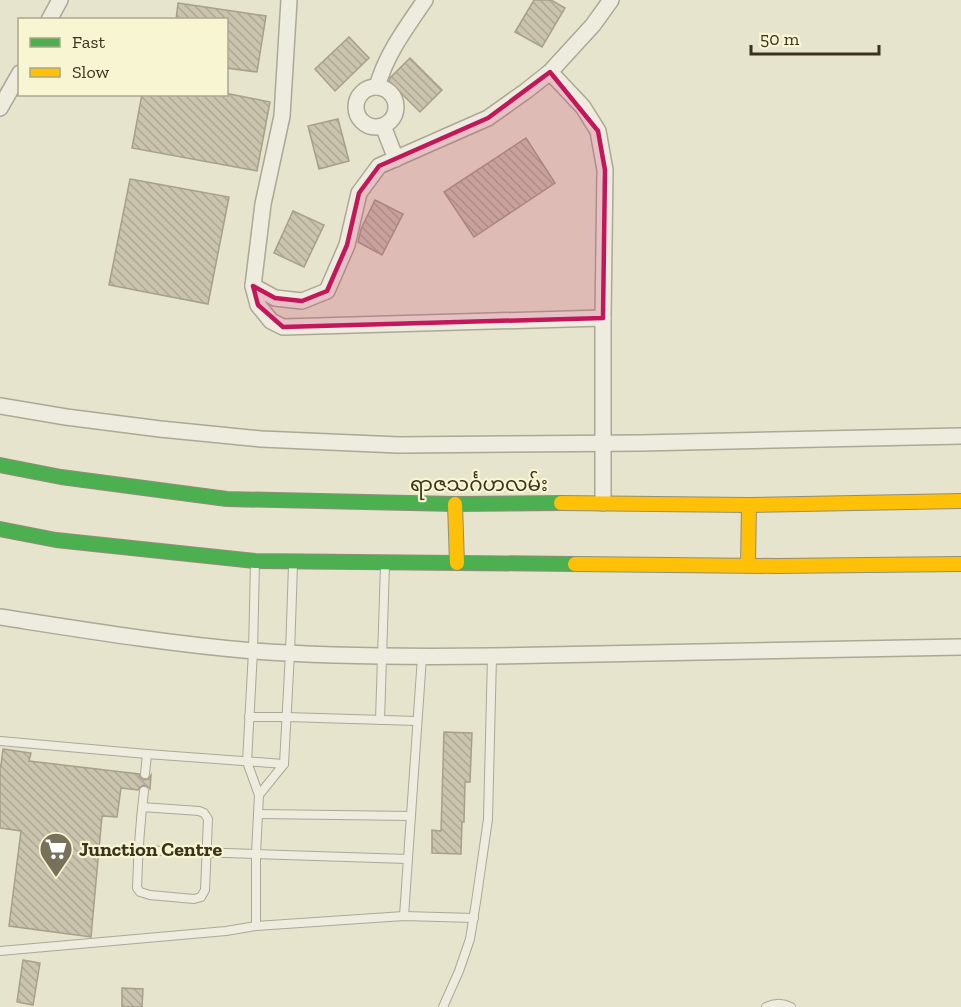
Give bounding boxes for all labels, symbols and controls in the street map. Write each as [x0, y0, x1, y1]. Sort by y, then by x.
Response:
legend [18, 18, 228, 96]
scale bar [751, 18, 878, 56]
text: 50 m [760, 28, 800, 50]
text: Fast [72, 31, 105, 53]
text: Slow [72, 61, 109, 83]
street label: ရာဇသင်္ဂဟလမ်း [410, 470, 548, 500]
supermarket icon: Junction Centre [38, 831, 74, 878]
place label: Junction Centre [79, 837, 222, 861]

